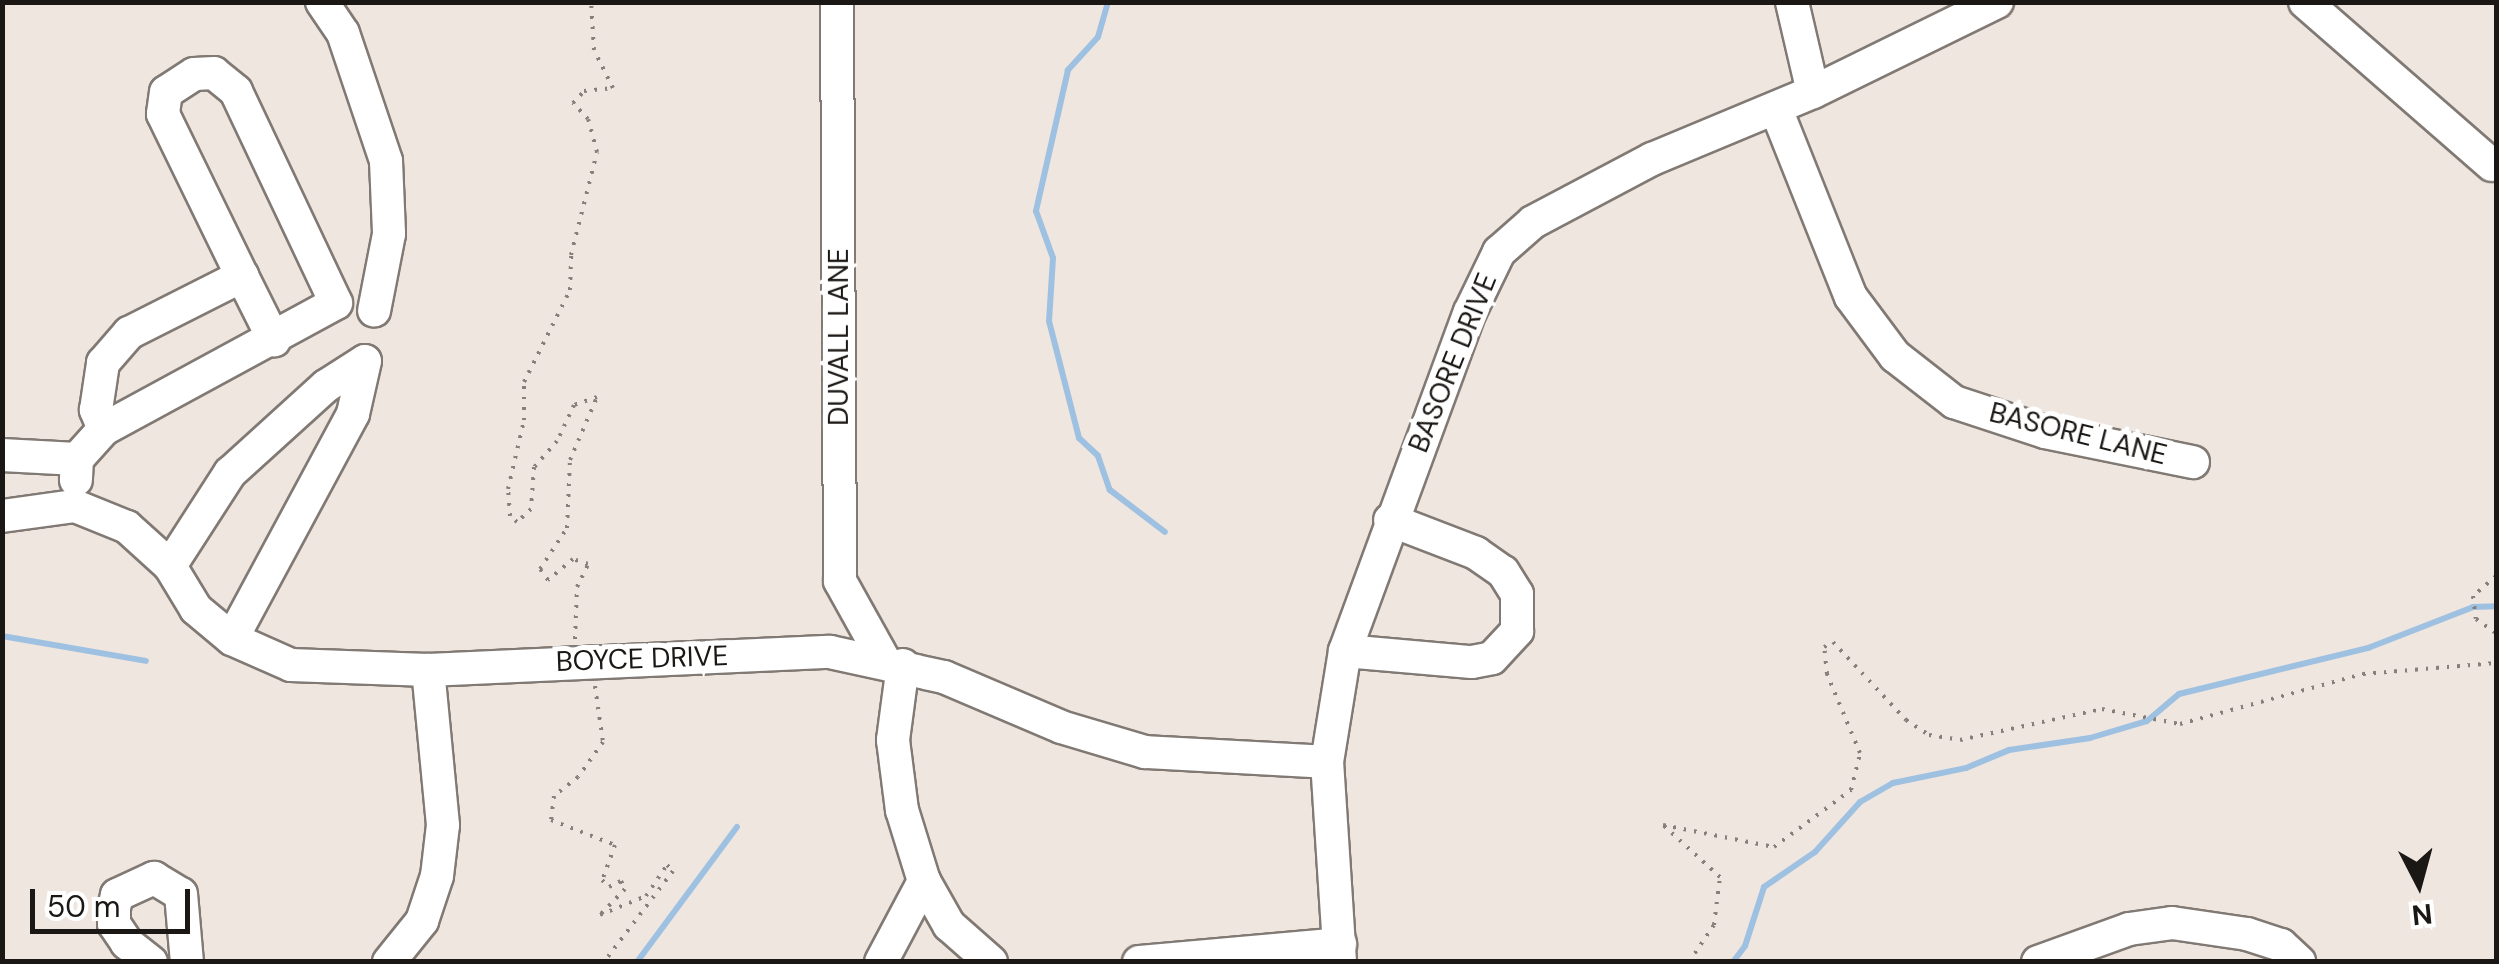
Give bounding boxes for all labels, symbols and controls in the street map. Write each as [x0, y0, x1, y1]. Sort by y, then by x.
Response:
street label: DUVALL LANE [822, 248, 856, 426]
street label: BASORE DRIVE [1402, 269, 1504, 457]
street label: BASORE LANE [1986, 396, 2170, 472]
street label: BOYCE DRIVE [555, 639, 729, 679]
north arrow [2369, 834, 2469, 934]
scale bar [35, 869, 195, 931]
text: 50 m [47, 887, 121, 926]
text: N [2410, 895, 2434, 934]

